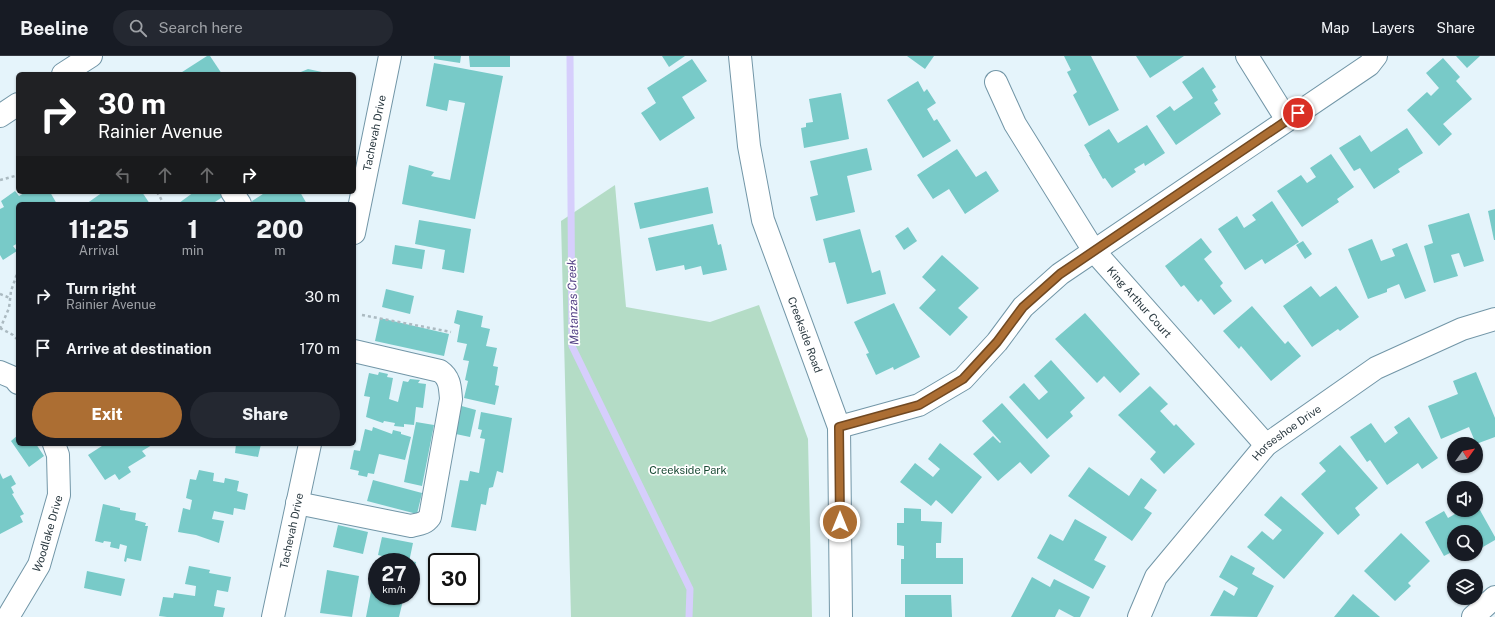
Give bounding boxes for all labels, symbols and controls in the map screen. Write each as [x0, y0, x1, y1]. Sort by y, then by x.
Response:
search box [113, 10, 393, 46]
text: Beeline [20, 17, 89, 39]
icon: search [127, 17, 149, 39]
text: Search here [159, 19, 243, 36]
text: Map [1321, 20, 1349, 36]
text: Layers [1371, 20, 1415, 36]
text: Share [1437, 20, 1475, 36]
text: 30 m [98, 87, 166, 120]
icon: right [32, 88, 84, 140]
street label: Tachevah Drive [361, 94, 388, 172]
pin [1281, 96, 1315, 130]
icon: arrive [1287, 102, 1309, 124]
text: Rainier Avenue [98, 121, 223, 142]
icon: left [112, 164, 134, 186]
icon: ahead [154, 164, 176, 186]
icon: ahead [196, 164, 218, 186]
icon: right [238, 164, 260, 186]
text: 11:25 [68, 215, 129, 243]
text: 1 [187, 215, 198, 243]
text: 200 [256, 215, 304, 243]
text: Arrival [79, 243, 119, 258]
text: min [182, 243, 204, 258]
text: m [274, 243, 285, 258]
water label: Matanzas Creek [564, 258, 582, 345]
street label: King Arthur Court [1105, 264, 1174, 340]
text: Turn right [66, 280, 136, 297]
icon: right [32, 285, 54, 307]
text: 30 m [305, 288, 340, 305]
street label: Creekside Road [786, 295, 825, 374]
text: Rainier Avenue [66, 297, 156, 312]
icon: arrive [32, 337, 54, 359]
text: Arrive at destination [66, 340, 211, 357]
text: 170 m [299, 340, 340, 357]
button: Exit [32, 392, 182, 438]
button: Share [190, 392, 340, 438]
street label: Horseshoe Drive [1250, 402, 1323, 463]
north arrow [1447, 437, 1483, 473]
map controls [1447, 437, 1483, 605]
park label: Creekside Park [649, 464, 727, 476]
button: sound [1447, 481, 1483, 517]
street label: Tachevah Drive [277, 492, 305, 570]
street label: Woodlake Drive [30, 494, 65, 574]
position arrow [819, 501, 861, 543]
button: search [1447, 525, 1483, 561]
speed limit sign: 30 [428, 553, 480, 605]
text: 27 [381, 562, 407, 586]
button: layers [1447, 569, 1483, 605]
text: km/h [382, 583, 406, 595]

